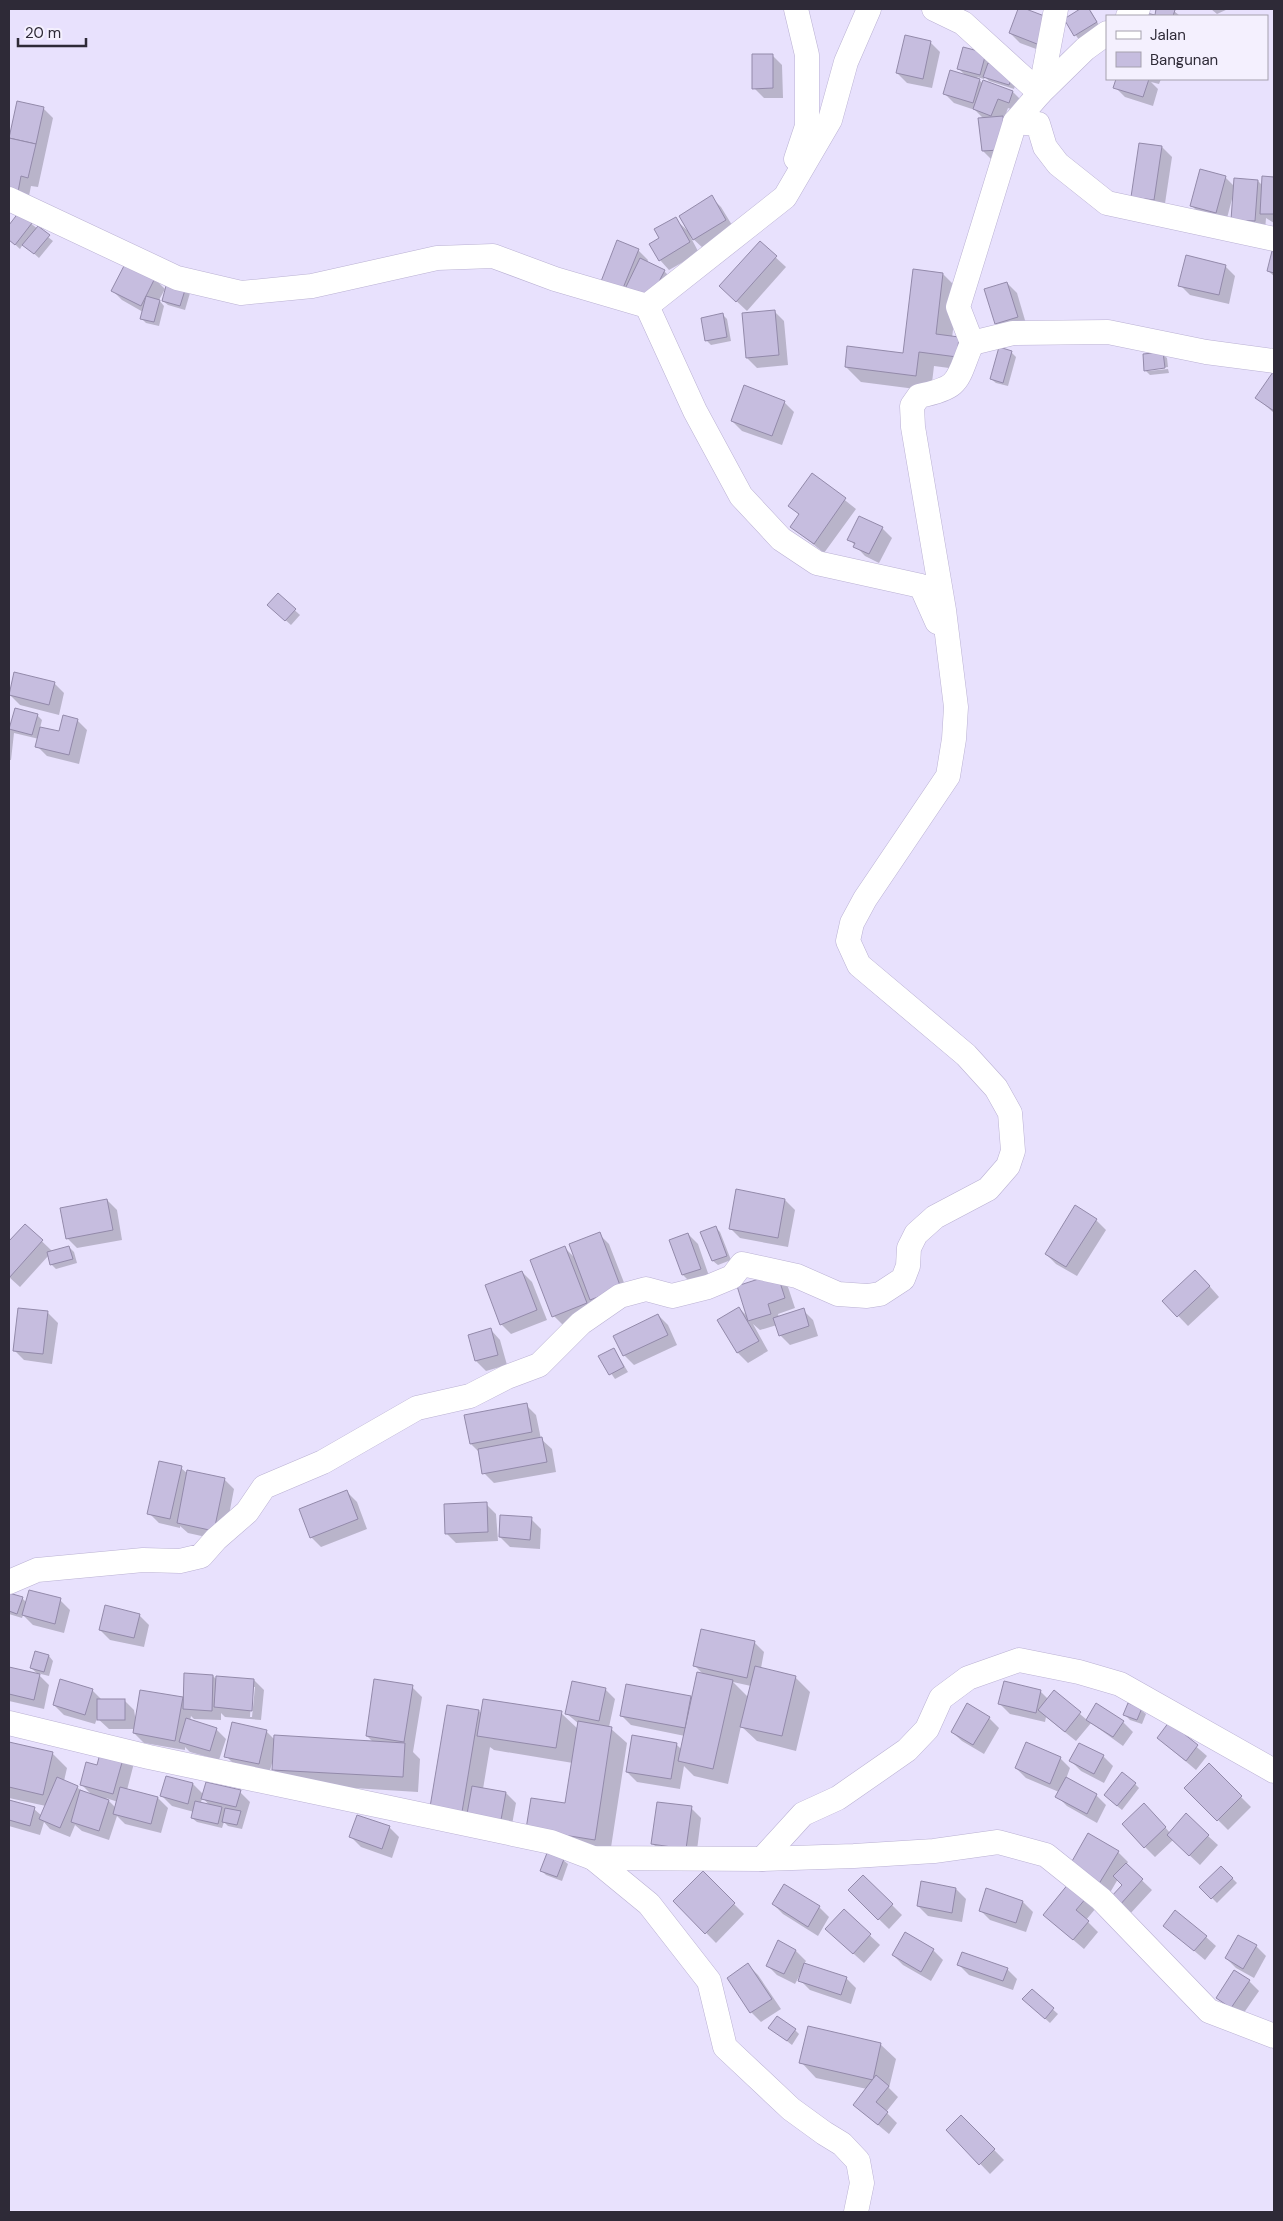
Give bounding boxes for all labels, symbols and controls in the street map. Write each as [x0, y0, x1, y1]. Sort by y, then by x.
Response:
scale bar [18, 15, 85, 47]
legend [1106, 15, 1268, 80]
text: 20 m [25, 23, 61, 43]
text: Jalan [1150, 25, 1186, 45]
text: Bangunan [1150, 50, 1218, 70]

